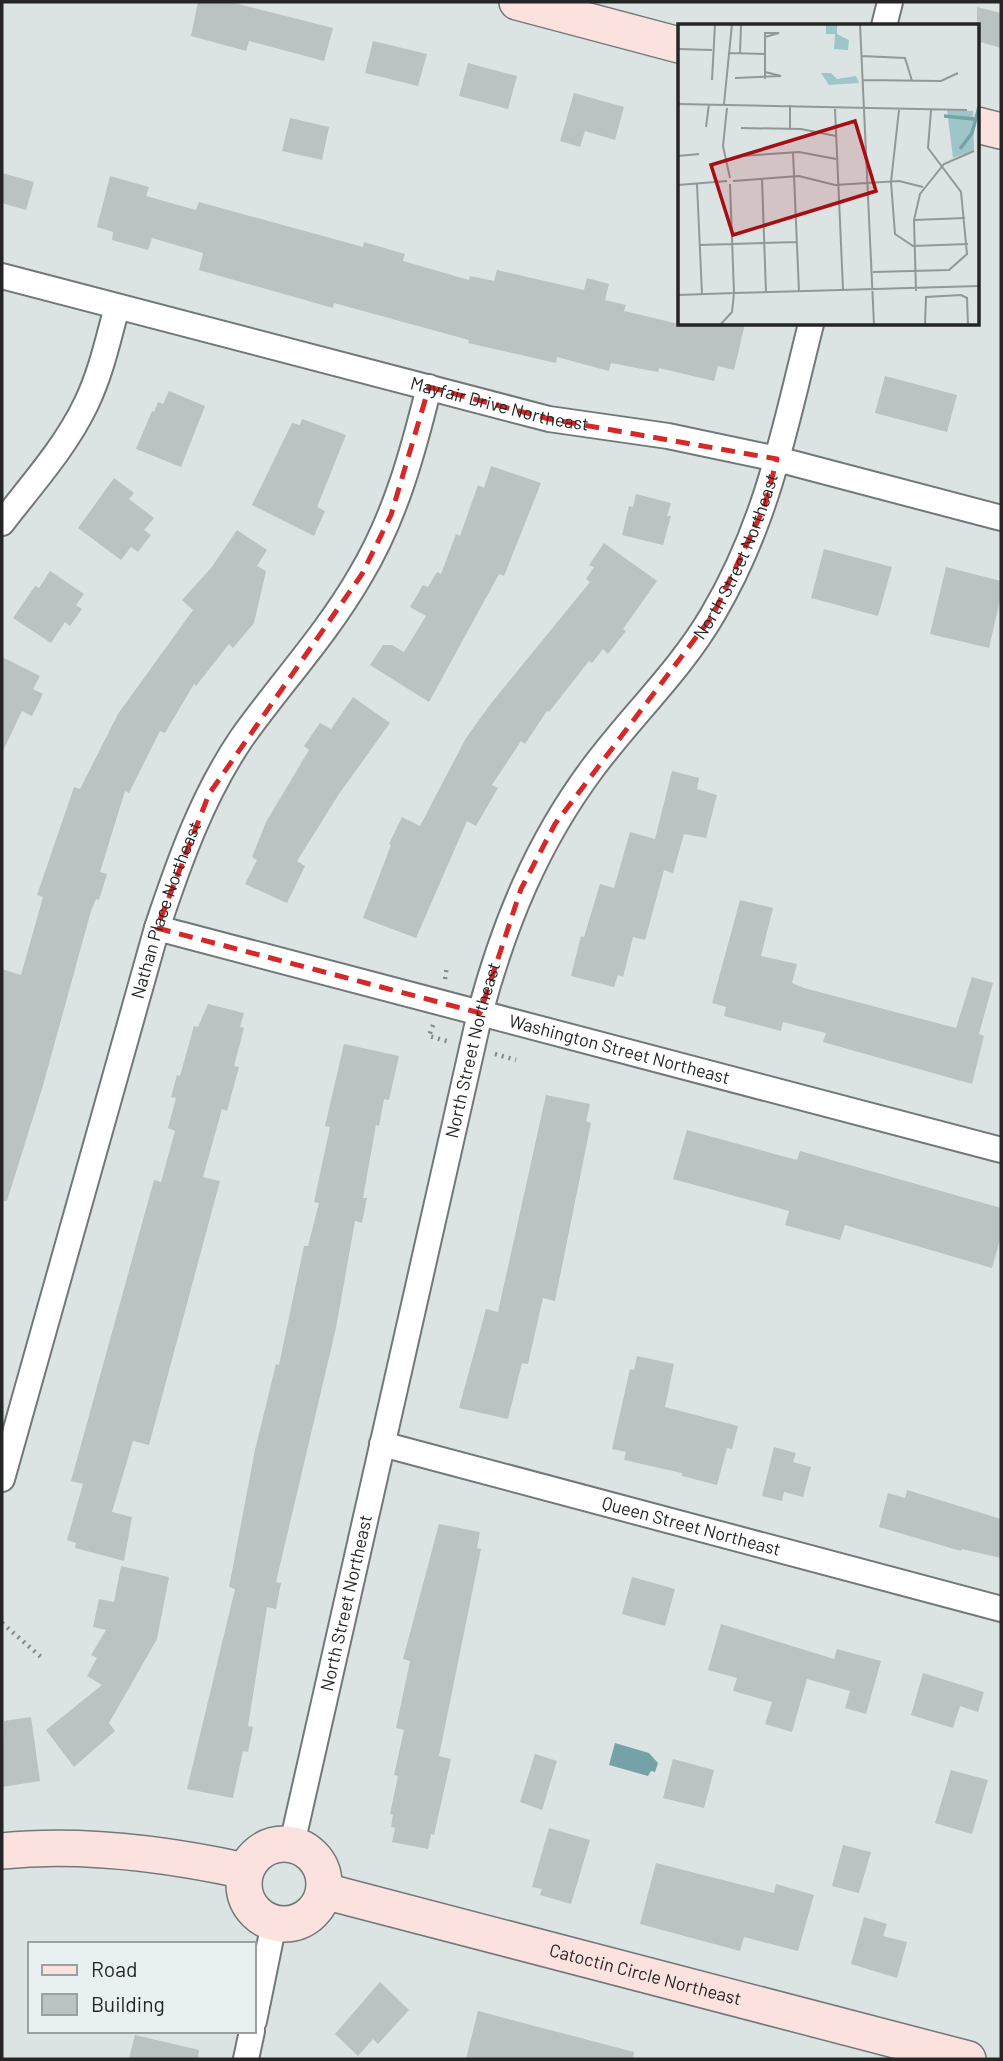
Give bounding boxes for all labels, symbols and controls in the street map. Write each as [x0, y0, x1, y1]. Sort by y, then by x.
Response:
inset map [678, 24, 978, 326]
street label: Mayfair Drive Northeast [408, 371, 590, 435]
street label: North Street Northeast [688, 471, 782, 643]
street label: Nathan Place Northeast [126, 818, 205, 1001]
street label: North Street Northeast [440, 959, 504, 1140]
street label: Washington Street Northeast [507, 1009, 732, 1088]
street label: Queen Street Northeast [600, 1491, 783, 1560]
street label: North Street Northeast [315, 1512, 376, 1693]
street label: Catoctin Circle Northeast [547, 1938, 744, 2009]
legend [28, 1942, 256, 2033]
text: Road [91, 1956, 137, 1981]
text: Building [91, 1991, 165, 2016]

